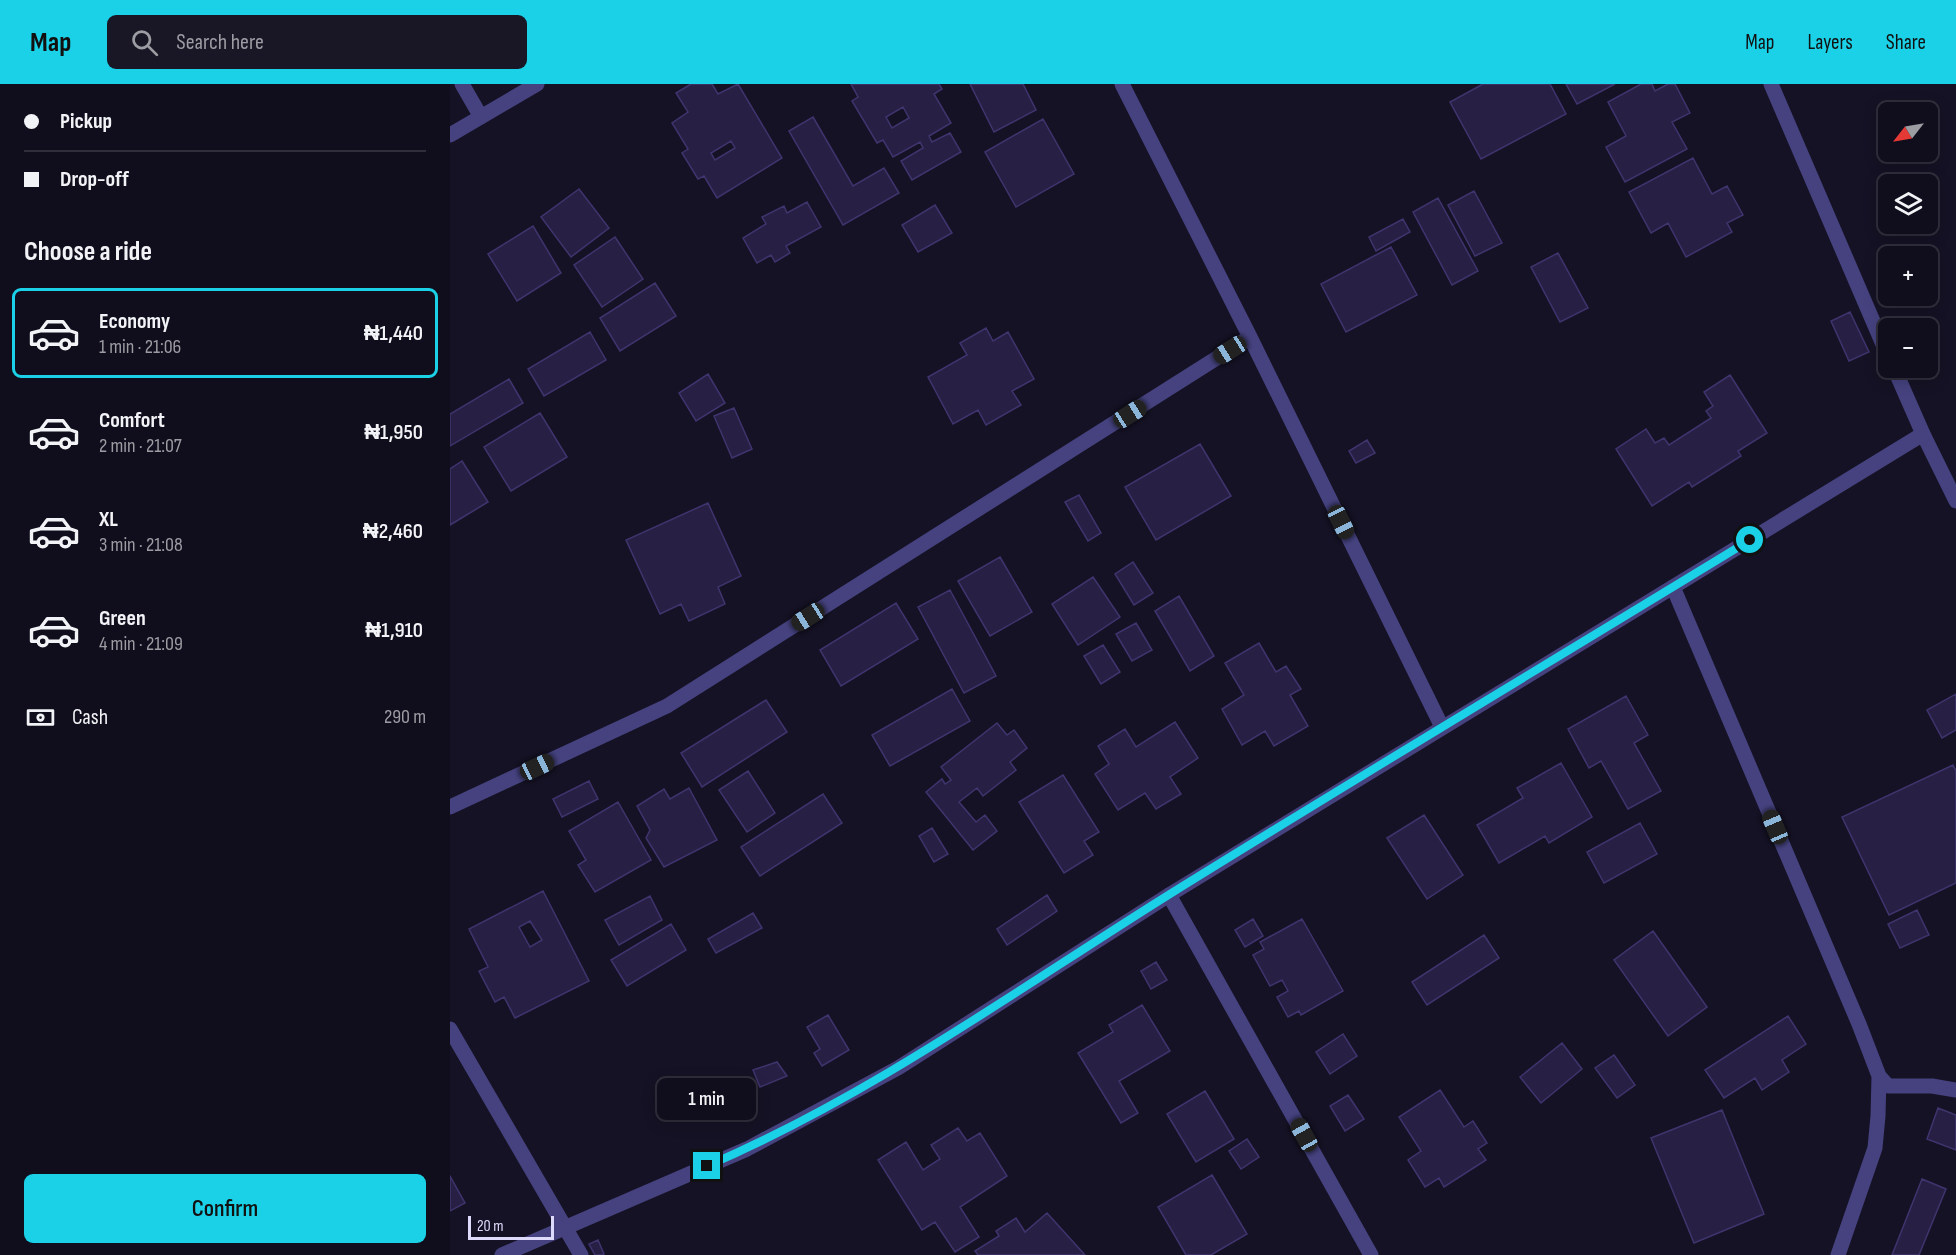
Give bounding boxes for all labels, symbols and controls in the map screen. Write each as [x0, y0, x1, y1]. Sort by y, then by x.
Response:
search box [107, 15, 527, 69]
text: Map [30, 26, 71, 59]
icon: search [128, 26, 161, 59]
text: Search here [176, 29, 264, 56]
text: Map [1745, 30, 1774, 55]
text: Layers [1807, 30, 1853, 55]
text: Share [1886, 30, 1926, 55]
north arrow [1878, 102, 1938, 162]
map controls [1878, 102, 1938, 378]
text: Pickup [60, 108, 112, 135]
text: Drop-off [60, 166, 129, 193]
button: layers [1878, 174, 1938, 234]
text: Choose a ride [24, 236, 152, 268]
button: + [1878, 246, 1938, 306]
icon: car [27, 306, 81, 360]
text: Economy [99, 308, 170, 335]
button: − [1878, 318, 1938, 378]
text: ₦1,440 [364, 320, 423, 347]
car [1210, 333, 1250, 367]
text: 1 min · 21:06 [99, 335, 181, 359]
car [1110, 397, 1150, 431]
icon: car [27, 405, 81, 459]
text: Comfort [99, 407, 165, 434]
text: ₦1,950 [364, 419, 423, 446]
text: 2 min · 21:07 [99, 434, 182, 458]
car [1325, 502, 1357, 542]
icon: car [27, 504, 81, 558]
text: XL [99, 506, 118, 533]
text: ₦2,460 [363, 518, 423, 545]
route start [1736, 526, 1763, 553]
text: 3 min · 21:08 [99, 533, 183, 557]
car [788, 600, 828, 634]
icon: car [27, 603, 81, 657]
text: Green [99, 605, 146, 632]
text: ₦1,910 [365, 617, 423, 644]
text: 4 min · 21:09 [99, 632, 183, 656]
icon: cash [24, 701, 57, 734]
text: Cash [72, 704, 108, 731]
text: 290 m [384, 705, 426, 729]
car [517, 751, 557, 783]
car [1760, 807, 1790, 847]
callout: 1 min [658, 1079, 756, 1121]
text: 1 min [688, 1087, 725, 1111]
car [1287, 1115, 1321, 1155]
route end [693, 1152, 720, 1179]
button: Confirm [24, 1174, 426, 1243]
scale bar [468, 1213, 554, 1240]
text: 20 m [477, 1217, 504, 1236]

